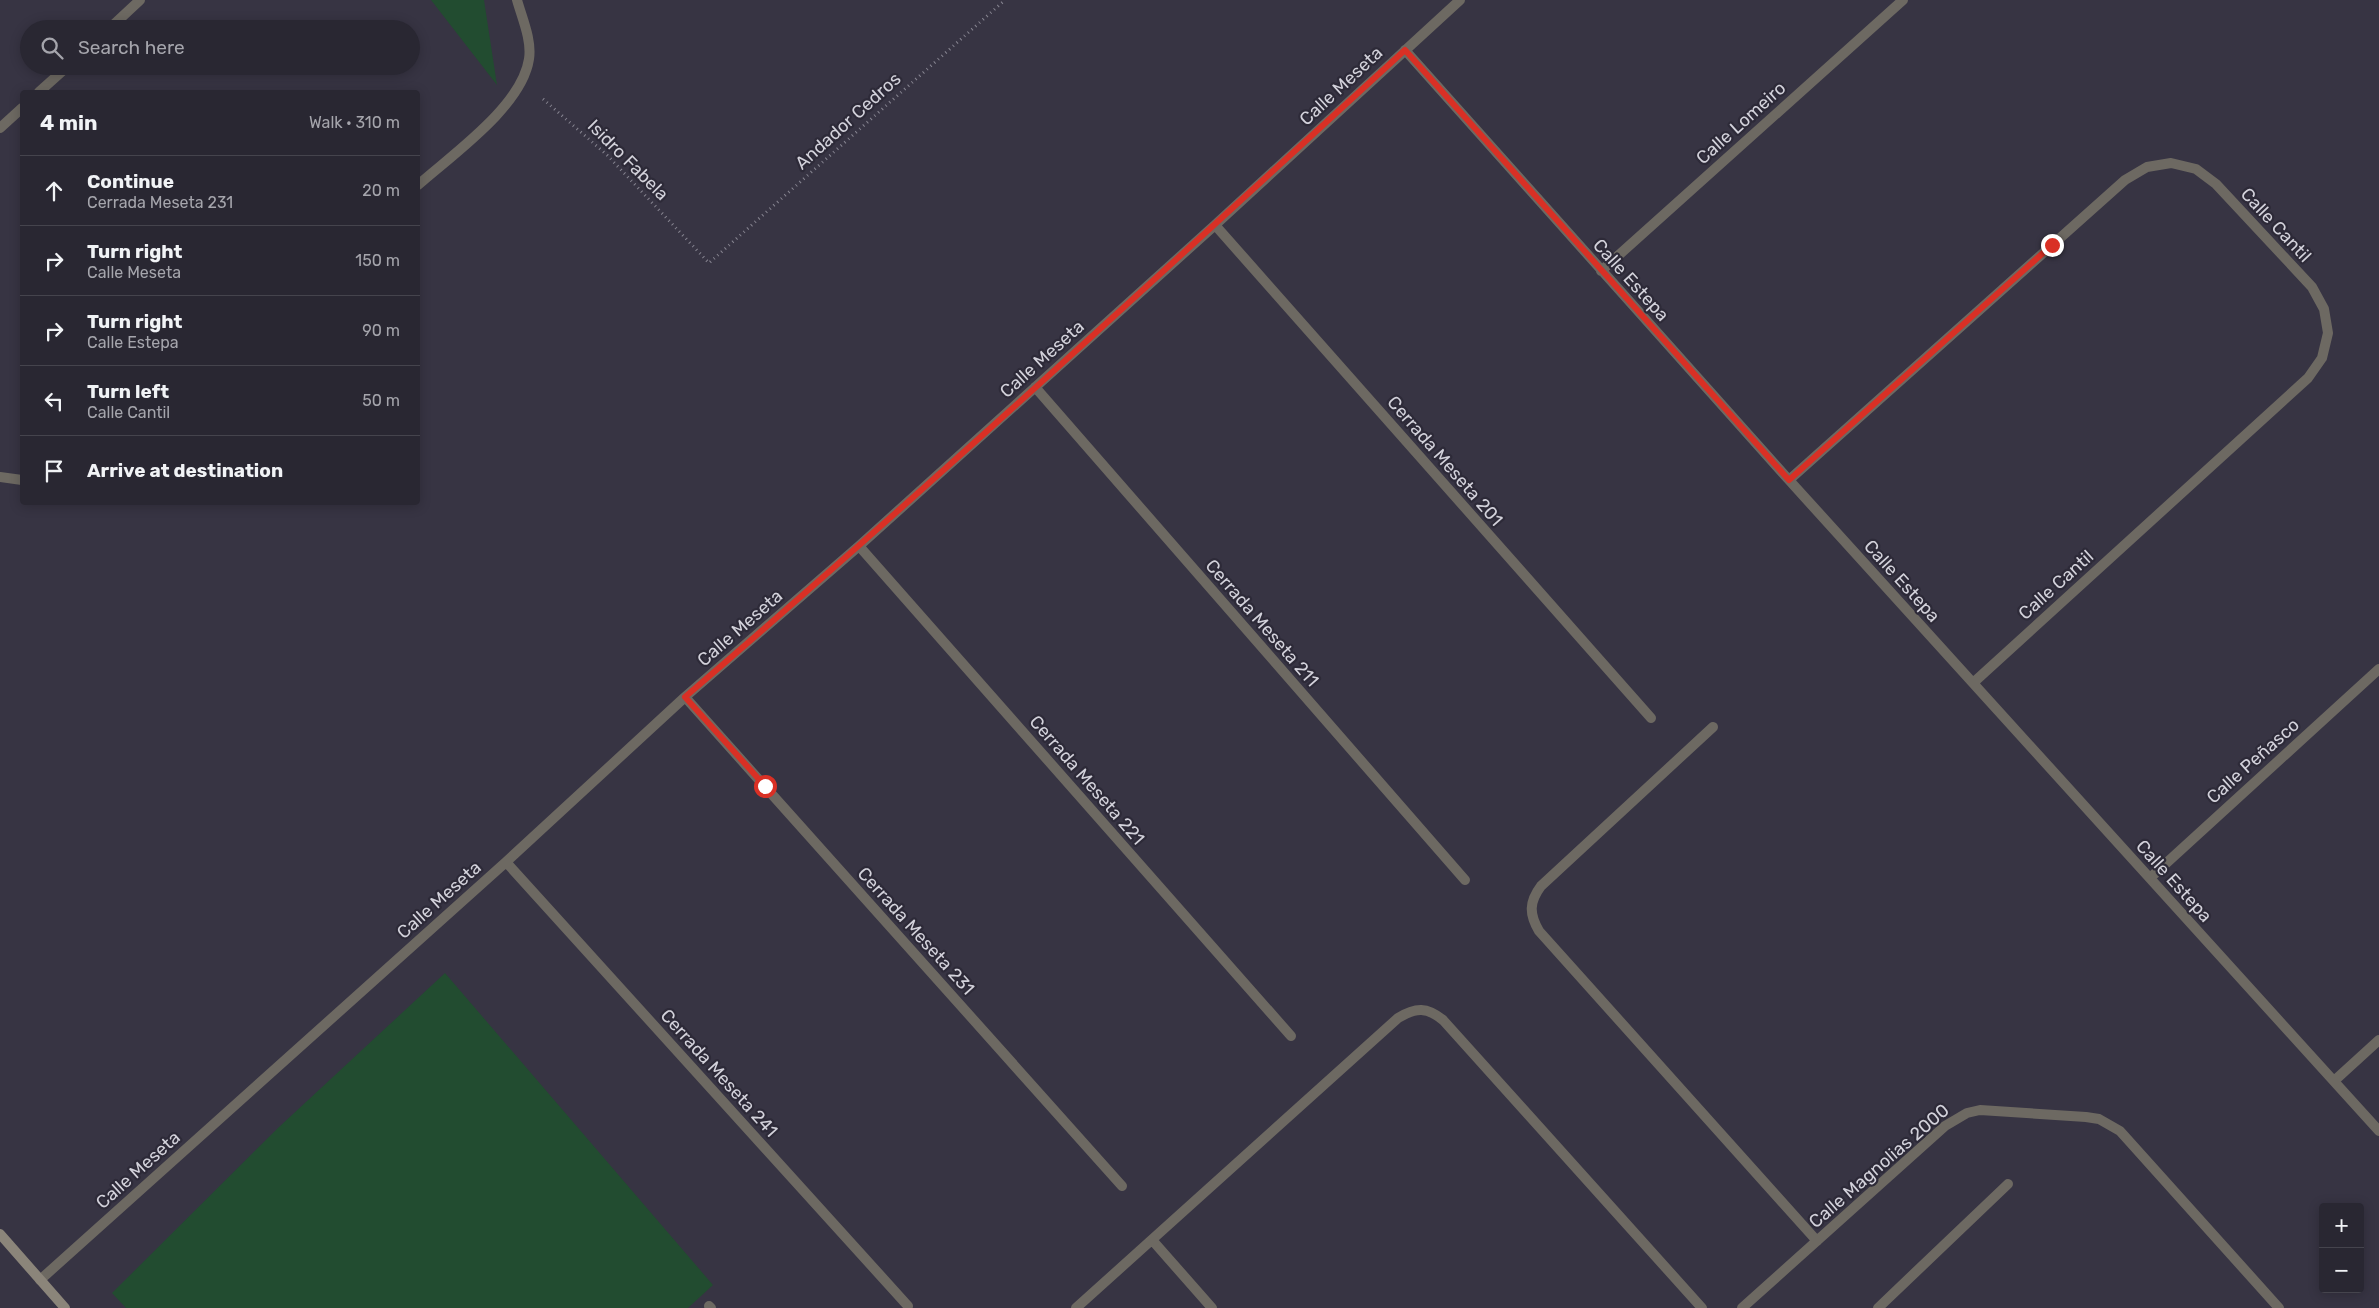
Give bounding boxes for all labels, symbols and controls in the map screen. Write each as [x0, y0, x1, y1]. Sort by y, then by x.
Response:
search box [20, 20, 420, 75]
icon: search [38, 34, 66, 62]
text: Search here [78, 36, 185, 59]
street label: Calle Meseta [1295, 42, 1387, 130]
street label: Andador Cedros [791, 68, 905, 174]
street label: Calle Lomeiro [1692, 77, 1790, 169]
text: 4 min [40, 110, 98, 135]
text: Walk · 310 m [309, 113, 400, 132]
street label: Isidro Fabela [583, 115, 673, 205]
text: Continue [87, 170, 174, 193]
icon: ahead [40, 177, 68, 205]
text: 20 m [362, 181, 400, 200]
street label: Calle Cantil [2236, 183, 2316, 267]
text: Cerrada Meseta 231 [87, 193, 233, 212]
street label: Calle Estepa [1588, 234, 1674, 326]
route end [2041, 234, 2064, 257]
text: Turn right [87, 240, 182, 263]
icon: right [40, 247, 68, 275]
text: 150 m [355, 251, 400, 270]
text: Calle Meseta [87, 263, 181, 282]
text: Turn right [87, 310, 182, 333]
street label: Calle Meseta [995, 315, 1089, 403]
icon: right [40, 317, 68, 345]
text: 90 m [362, 321, 400, 340]
text: Calle Estepa [87, 333, 179, 352]
text: Turn left [87, 380, 169, 403]
icon: left [40, 387, 68, 415]
text: 50 m [362, 391, 400, 410]
street label: Cerrada Meseta 201 [1382, 391, 1508, 531]
text: Calle Cantil [87, 403, 170, 422]
icon: arrive [40, 457, 68, 485]
text: Arrive at destination [87, 459, 283, 482]
street label: Calle Estepa [1859, 535, 1945, 627]
street label: Calle Cantil [2014, 545, 2098, 625]
street label: Cerrada Meseta 211 [1201, 555, 1323, 691]
street label: Calle Meseta [693, 585, 787, 671]
street label: Cerrada Meseta 221 [1025, 711, 1149, 849]
street label: Calle Peñasco [2202, 714, 2304, 808]
route start [754, 775, 777, 798]
street label: Calle Estepa [2131, 835, 2217, 927]
street label: Calle Meseta [392, 856, 486, 944]
street label: Cerrada Meseta 231 [853, 863, 979, 999]
street label: Cerrada Meseta 241 [656, 1005, 782, 1141]
street label: Calle Magnolias 2000 [1804, 1099, 1954, 1233]
street label: Calle Meseta [91, 1126, 185, 1214]
map controls [2319, 1203, 2364, 1293]
button: + [2319, 1203, 2364, 1248]
button: − [2319, 1248, 2364, 1293]

